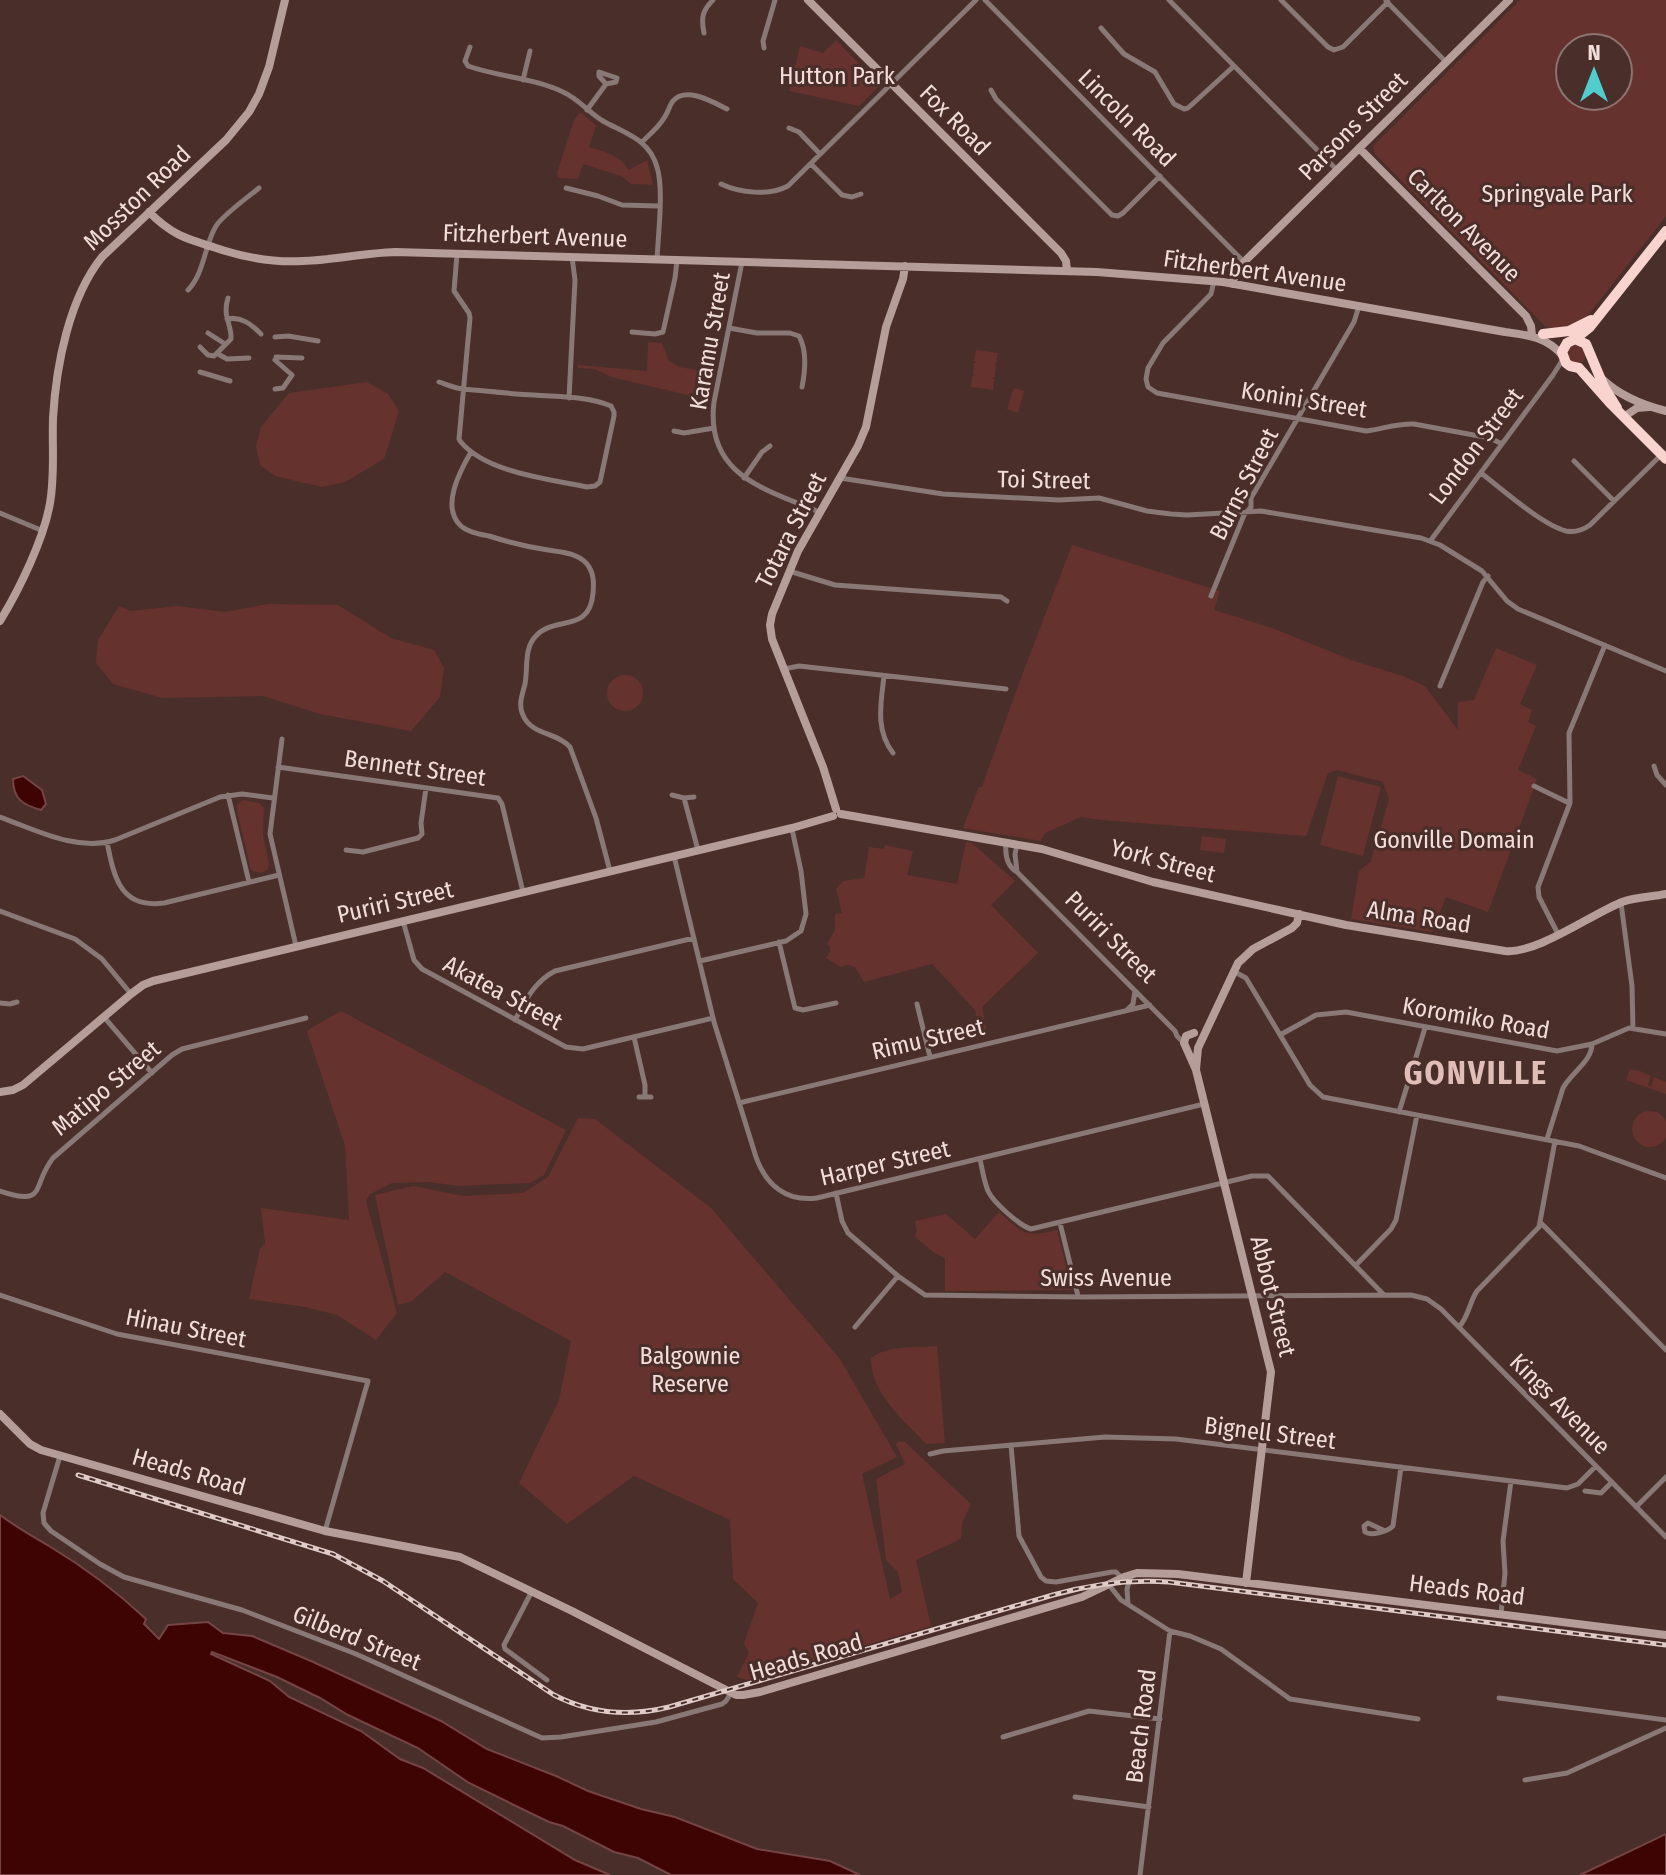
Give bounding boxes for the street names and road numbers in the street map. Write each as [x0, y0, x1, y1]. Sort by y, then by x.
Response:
street label: Lincoln Road [1072, 63, 1182, 173]
street label: Parsons Street [1293, 66, 1413, 186]
street label: Fox Road [914, 79, 996, 161]
street label: Mosston Road [78, 140, 196, 256]
street label: Carlton Avenue [1401, 162, 1527, 288]
street label: Fitzherbert Avenue [442, 219, 628, 253]
street label: Fitzherbert Avenue [1162, 244, 1348, 298]
street label: Karamu Street [684, 270, 736, 412]
street label: Konini Street [1239, 376, 1369, 424]
street label: London Street [1423, 382, 1529, 510]
street label: Burns Street [1204, 423, 1284, 545]
street label: Toi Street [997, 465, 1091, 495]
street label: Totara Street [750, 467, 832, 592]
street label: Bennett Street [342, 744, 488, 792]
street label: York Street [1108, 834, 1219, 888]
street label: Puriri Street [334, 875, 456, 929]
street label: Puriri Street [1059, 885, 1163, 989]
street label: Alma Road [1365, 895, 1473, 939]
street label: Akatea Street [439, 950, 567, 1036]
street label: Koromiko Road [1400, 991, 1552, 1045]
street label: Rimu Street [869, 1012, 987, 1066]
street label: Matipo Street [46, 1035, 166, 1141]
street label: Harper Street [817, 1134, 953, 1192]
street label: Abbot Street [1245, 1233, 1302, 1359]
street label: Swiss Avenue [1040, 1264, 1172, 1292]
street label: Hinau Street [123, 1303, 249, 1353]
street label: Kings Avenue [1504, 1348, 1616, 1460]
street label: Bignell Street [1203, 1411, 1338, 1455]
street label: Heads Road [129, 1442, 249, 1502]
street label: Heads Road [1408, 1569, 1526, 1611]
street label: Gilberd Street [289, 1600, 425, 1677]
street label: Heads Road [746, 1627, 866, 1687]
street label: Beach Road [1120, 1667, 1162, 1785]

